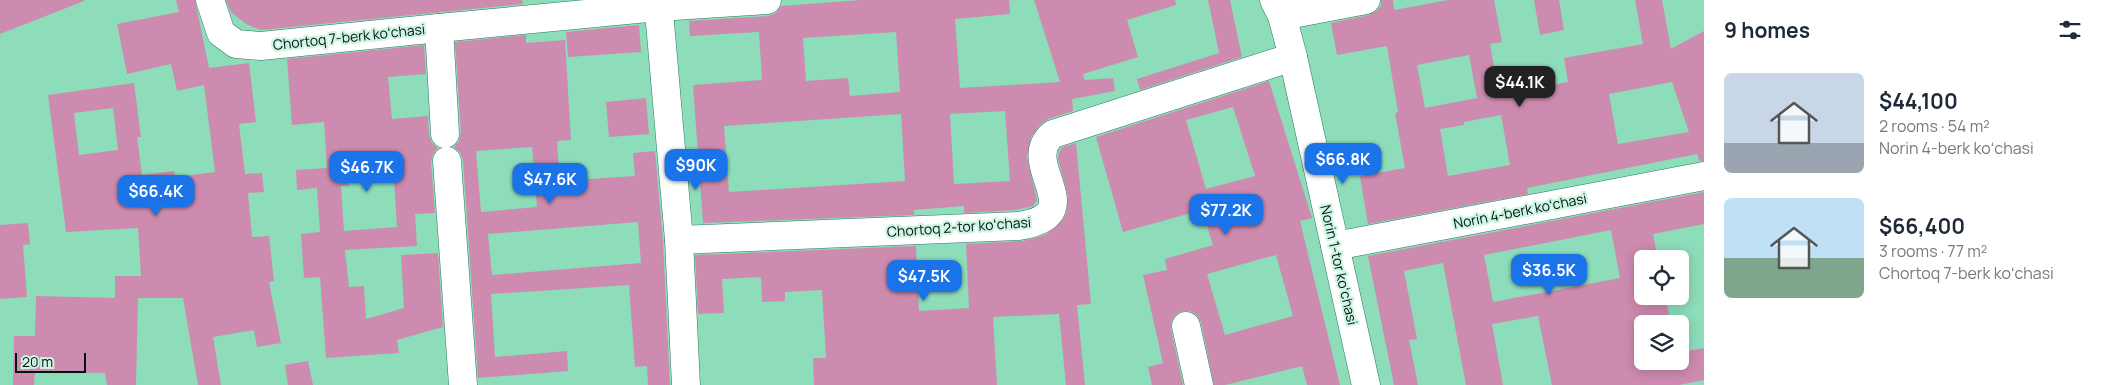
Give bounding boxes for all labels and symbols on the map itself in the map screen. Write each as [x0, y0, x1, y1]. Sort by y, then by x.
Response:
street label: Chortoq 7-berk koʻchasi [272, 19, 426, 54]
pin: $44.1K [1479, 66, 1561, 108]
pin: $66.8K [1302, 142, 1384, 185]
pin: $90K [666, 148, 726, 191]
pin: $46.7K [326, 150, 408, 193]
pin: $47.6K [509, 162, 591, 205]
pin: $66.4K [115, 174, 197, 217]
street label: Norin 4-berk koʻchasi [1452, 188, 1588, 233]
pin: $77.2K [1185, 194, 1267, 236]
street label: Norin 1-tor koʻchasi [1316, 203, 1363, 327]
street label: Chortoq 2-tor koʻchasi [886, 212, 1032, 241]
pin: $36.5K [1508, 254, 1590, 296]
pin: $47.5K [883, 260, 965, 302]
scale bar [15, 350, 86, 373]

